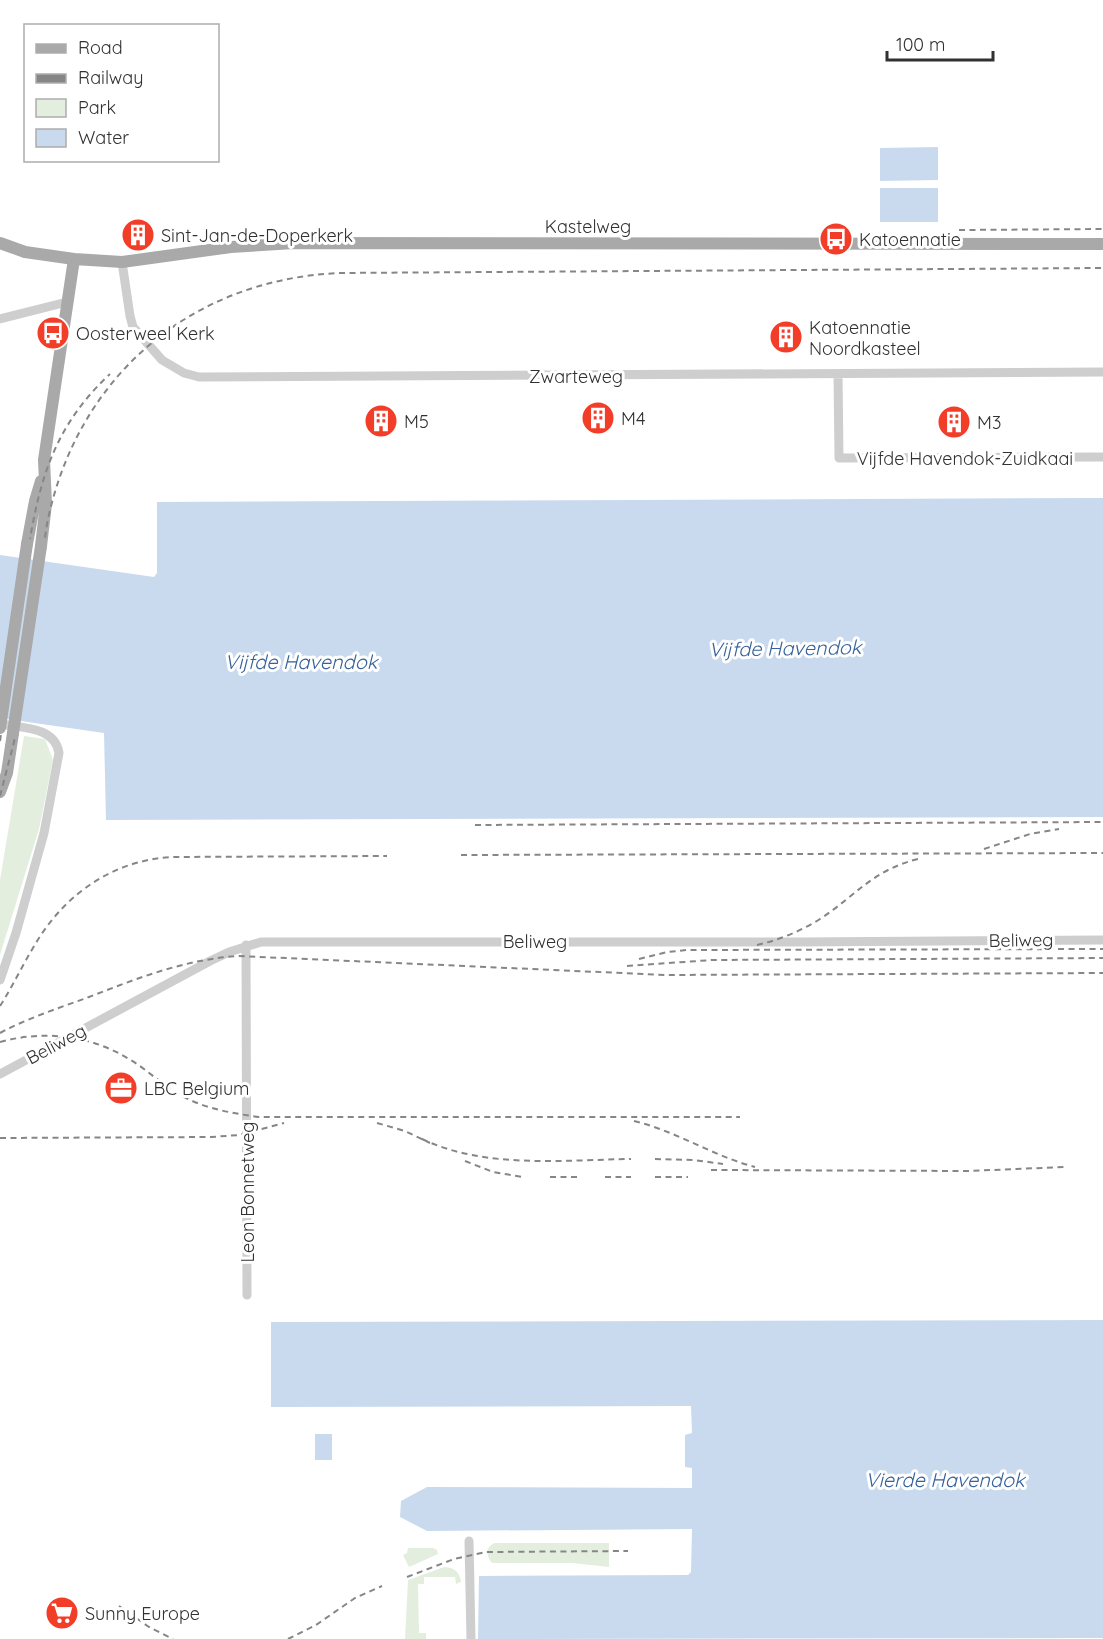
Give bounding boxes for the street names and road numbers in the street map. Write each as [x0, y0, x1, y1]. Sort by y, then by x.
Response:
street label: Kastelweg [545, 215, 631, 238]
street label: Zwarteweg [529, 365, 623, 388]
street label: Vijfde Havendok-Zuidkaai [857, 447, 1073, 470]
street label: Beliweg [988, 928, 1054, 952]
street label: Beliweg [503, 930, 567, 953]
street label: Beliweg [22, 1019, 90, 1069]
street label: Leon Bonnetweg [236, 1121, 259, 1263]

